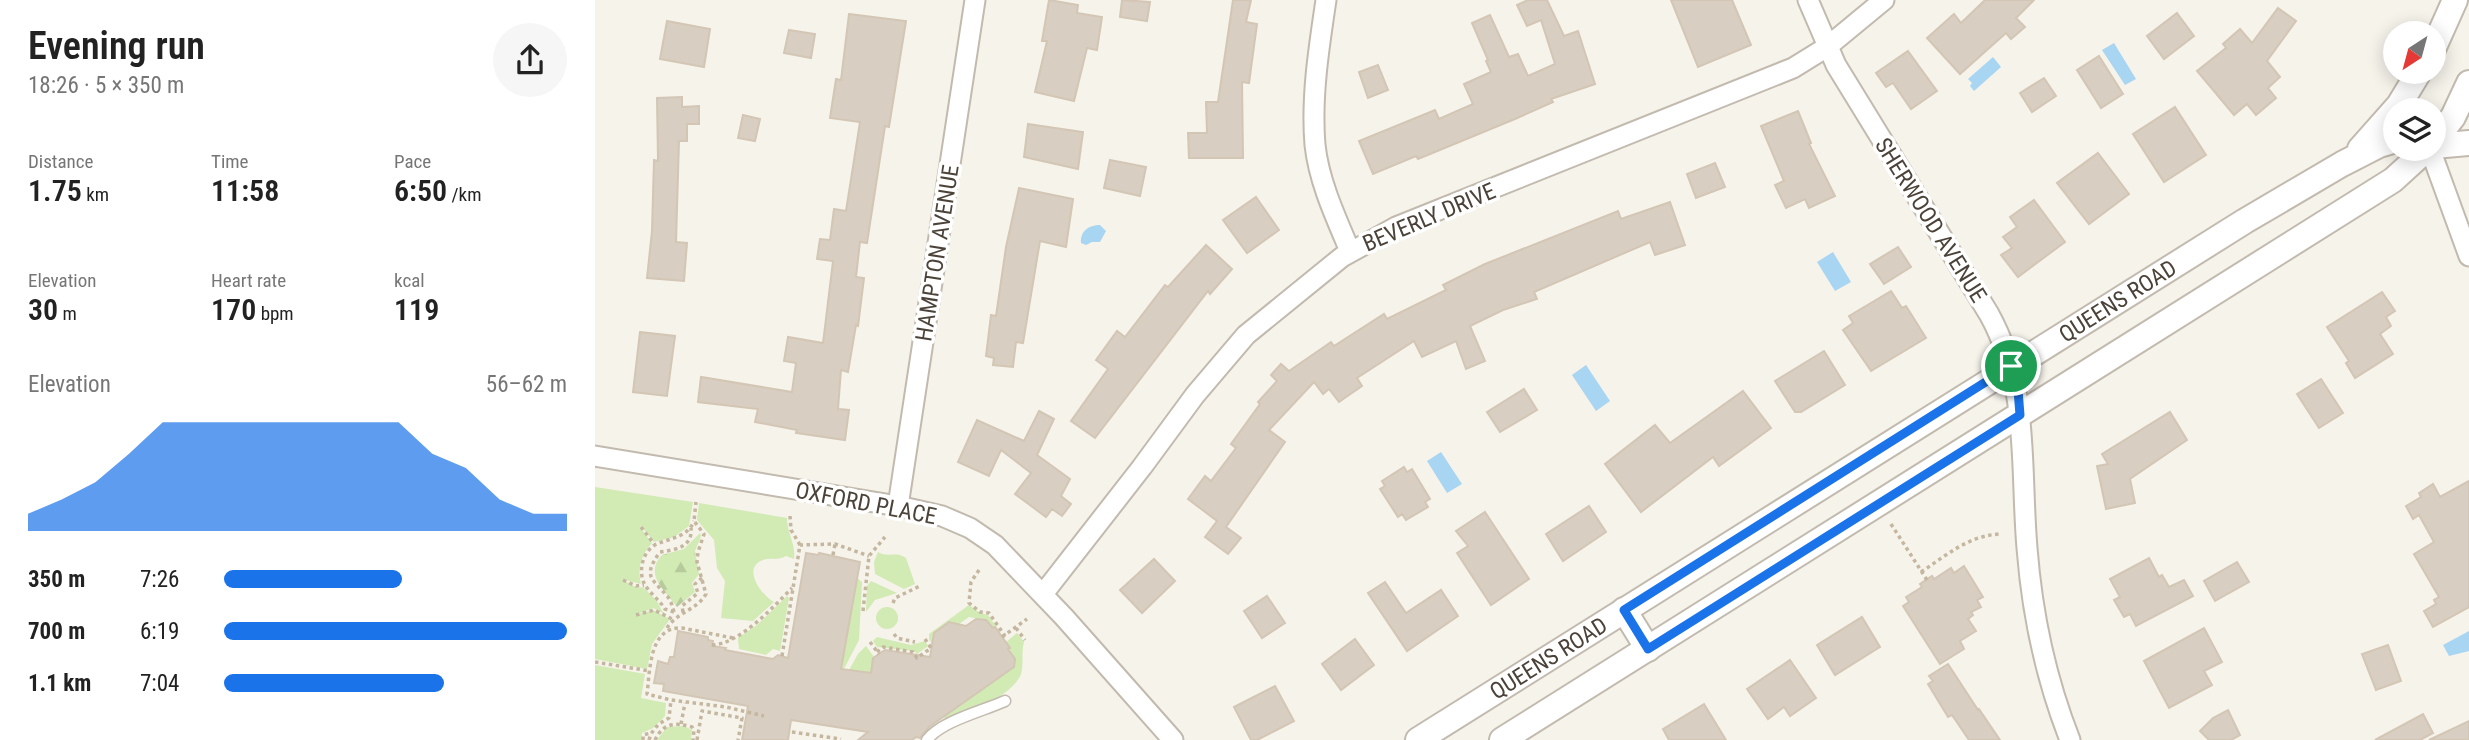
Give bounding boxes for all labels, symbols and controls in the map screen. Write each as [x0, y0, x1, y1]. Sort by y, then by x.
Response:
north arrow [2383, 21, 2447, 84]
map controls [2383, 21, 2446, 161]
button: share [493, 23, 567, 97]
text: Evening run [28, 24, 205, 68]
text: 18:26 · 5 × 350 m [28, 72, 184, 99]
button: layers [2383, 98, 2446, 161]
street label: SHERWOOD AVENUE [1869, 133, 1992, 307]
text: Distance [28, 150, 93, 173]
text: Time [211, 150, 248, 173]
text: Pace [394, 150, 431, 173]
street label: HAMPTON AVENUE [910, 163, 965, 343]
text: 1.75 [28, 173, 82, 208]
text: 11:58 [211, 173, 279, 208]
text: 6:50 [394, 173, 447, 208]
street label: BEVERLY DRIVE [1359, 177, 1500, 258]
text: km [82, 183, 109, 206]
text: /km [447, 183, 481, 206]
street label: QUEENS ROAD [2054, 254, 2182, 348]
text: Elevation [28, 269, 96, 292]
text: Heart rate [211, 269, 286, 292]
text: kcal [394, 269, 425, 292]
text: 30 [28, 292, 58, 327]
text: 170 [211, 292, 256, 327]
text: 119 [394, 292, 439, 327]
text: m [58, 302, 77, 325]
text: bpm [256, 302, 294, 325]
pin [1981, 336, 2041, 396]
icon: arrive [1992, 347, 2030, 385]
text: Elevation [28, 371, 111, 398]
text: 56–62 m [486, 371, 567, 398]
street label: OXFORD PLACE [793, 477, 939, 530]
text: 350 m [28, 566, 85, 593]
text: 7:26 [140, 566, 179, 593]
street label: QUEENS ROAD [1485, 612, 1612, 705]
text: 700 m [28, 618, 85, 645]
text: 6:19 [140, 618, 179, 645]
text: 1.1 km [28, 670, 91, 697]
text: 7:04 [140, 670, 179, 697]

